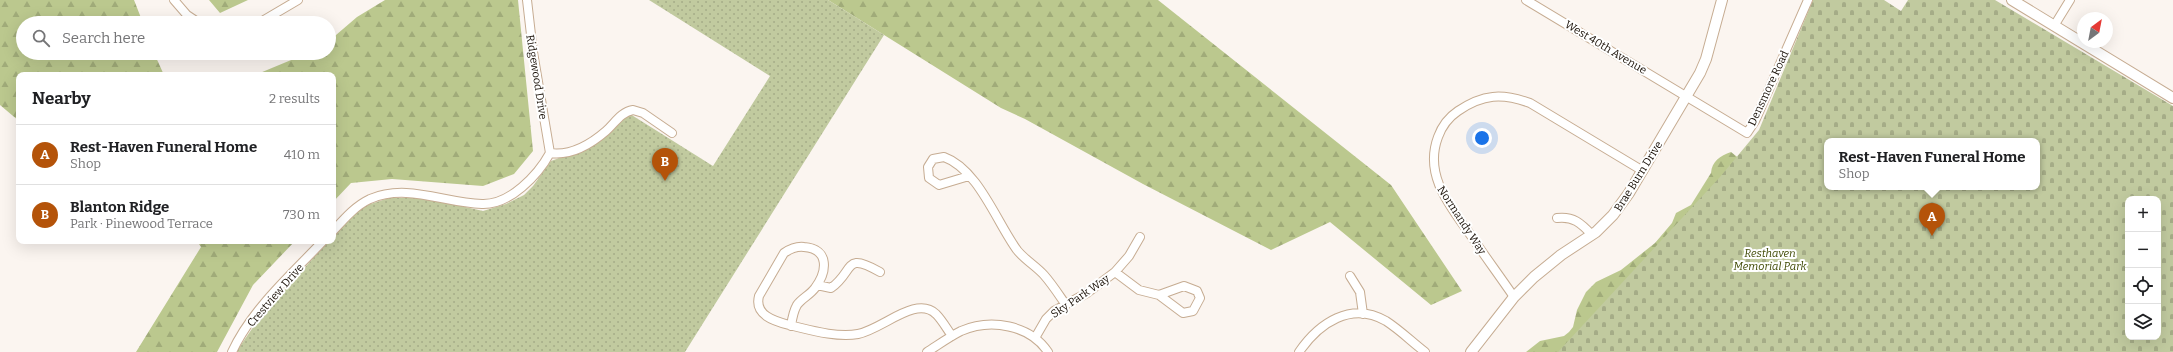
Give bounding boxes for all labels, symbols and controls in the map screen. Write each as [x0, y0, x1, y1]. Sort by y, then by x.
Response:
north arrow [2077, 12, 2113, 48]
search box [16, 16, 336, 60]
street label: West 40th Avenue [1563, 18, 1649, 77]
icon: search [30, 27, 52, 49]
text: Search here [62, 29, 145, 47]
street label: Ridgewood Drive [523, 34, 550, 120]
street label: Densmore Road [1745, 48, 1792, 128]
text: Nearby [32, 88, 91, 109]
text: 2 results [269, 91, 320, 106]
your location [1472, 128, 1492, 148]
text: Rest-Haven Funeral Home [70, 138, 257, 156]
popup [1824, 138, 2040, 190]
street label: Brae Burn Drive [1612, 139, 1665, 214]
text: A [40, 147, 50, 162]
text: 410 m [284, 147, 320, 162]
pin: B [652, 148, 678, 181]
text: Rest-Haven Funeral Home [1838, 148, 2026, 166]
text: Shop [70, 156, 101, 171]
text: Shop [1838, 166, 1870, 181]
street label: Normandy Way [1435, 183, 1489, 257]
map controls [2125, 196, 2161, 340]
button: + [2125, 196, 2161, 232]
text: Blanton Ridge [70, 198, 169, 216]
pin: A [1919, 203, 1945, 236]
text: B [41, 207, 49, 222]
text: 730 m [283, 207, 320, 222]
text: Park · Pinewood Terrace [70, 216, 213, 231]
button: − [2125, 232, 2161, 268]
park label: Resthaven Memorial Park [1733, 247, 1808, 273]
street label: Crestview Drive [244, 261, 306, 330]
button: locate [2125, 268, 2161, 304]
street label: Sky Park Way [1048, 272, 1112, 321]
button: layers [2125, 304, 2161, 340]

